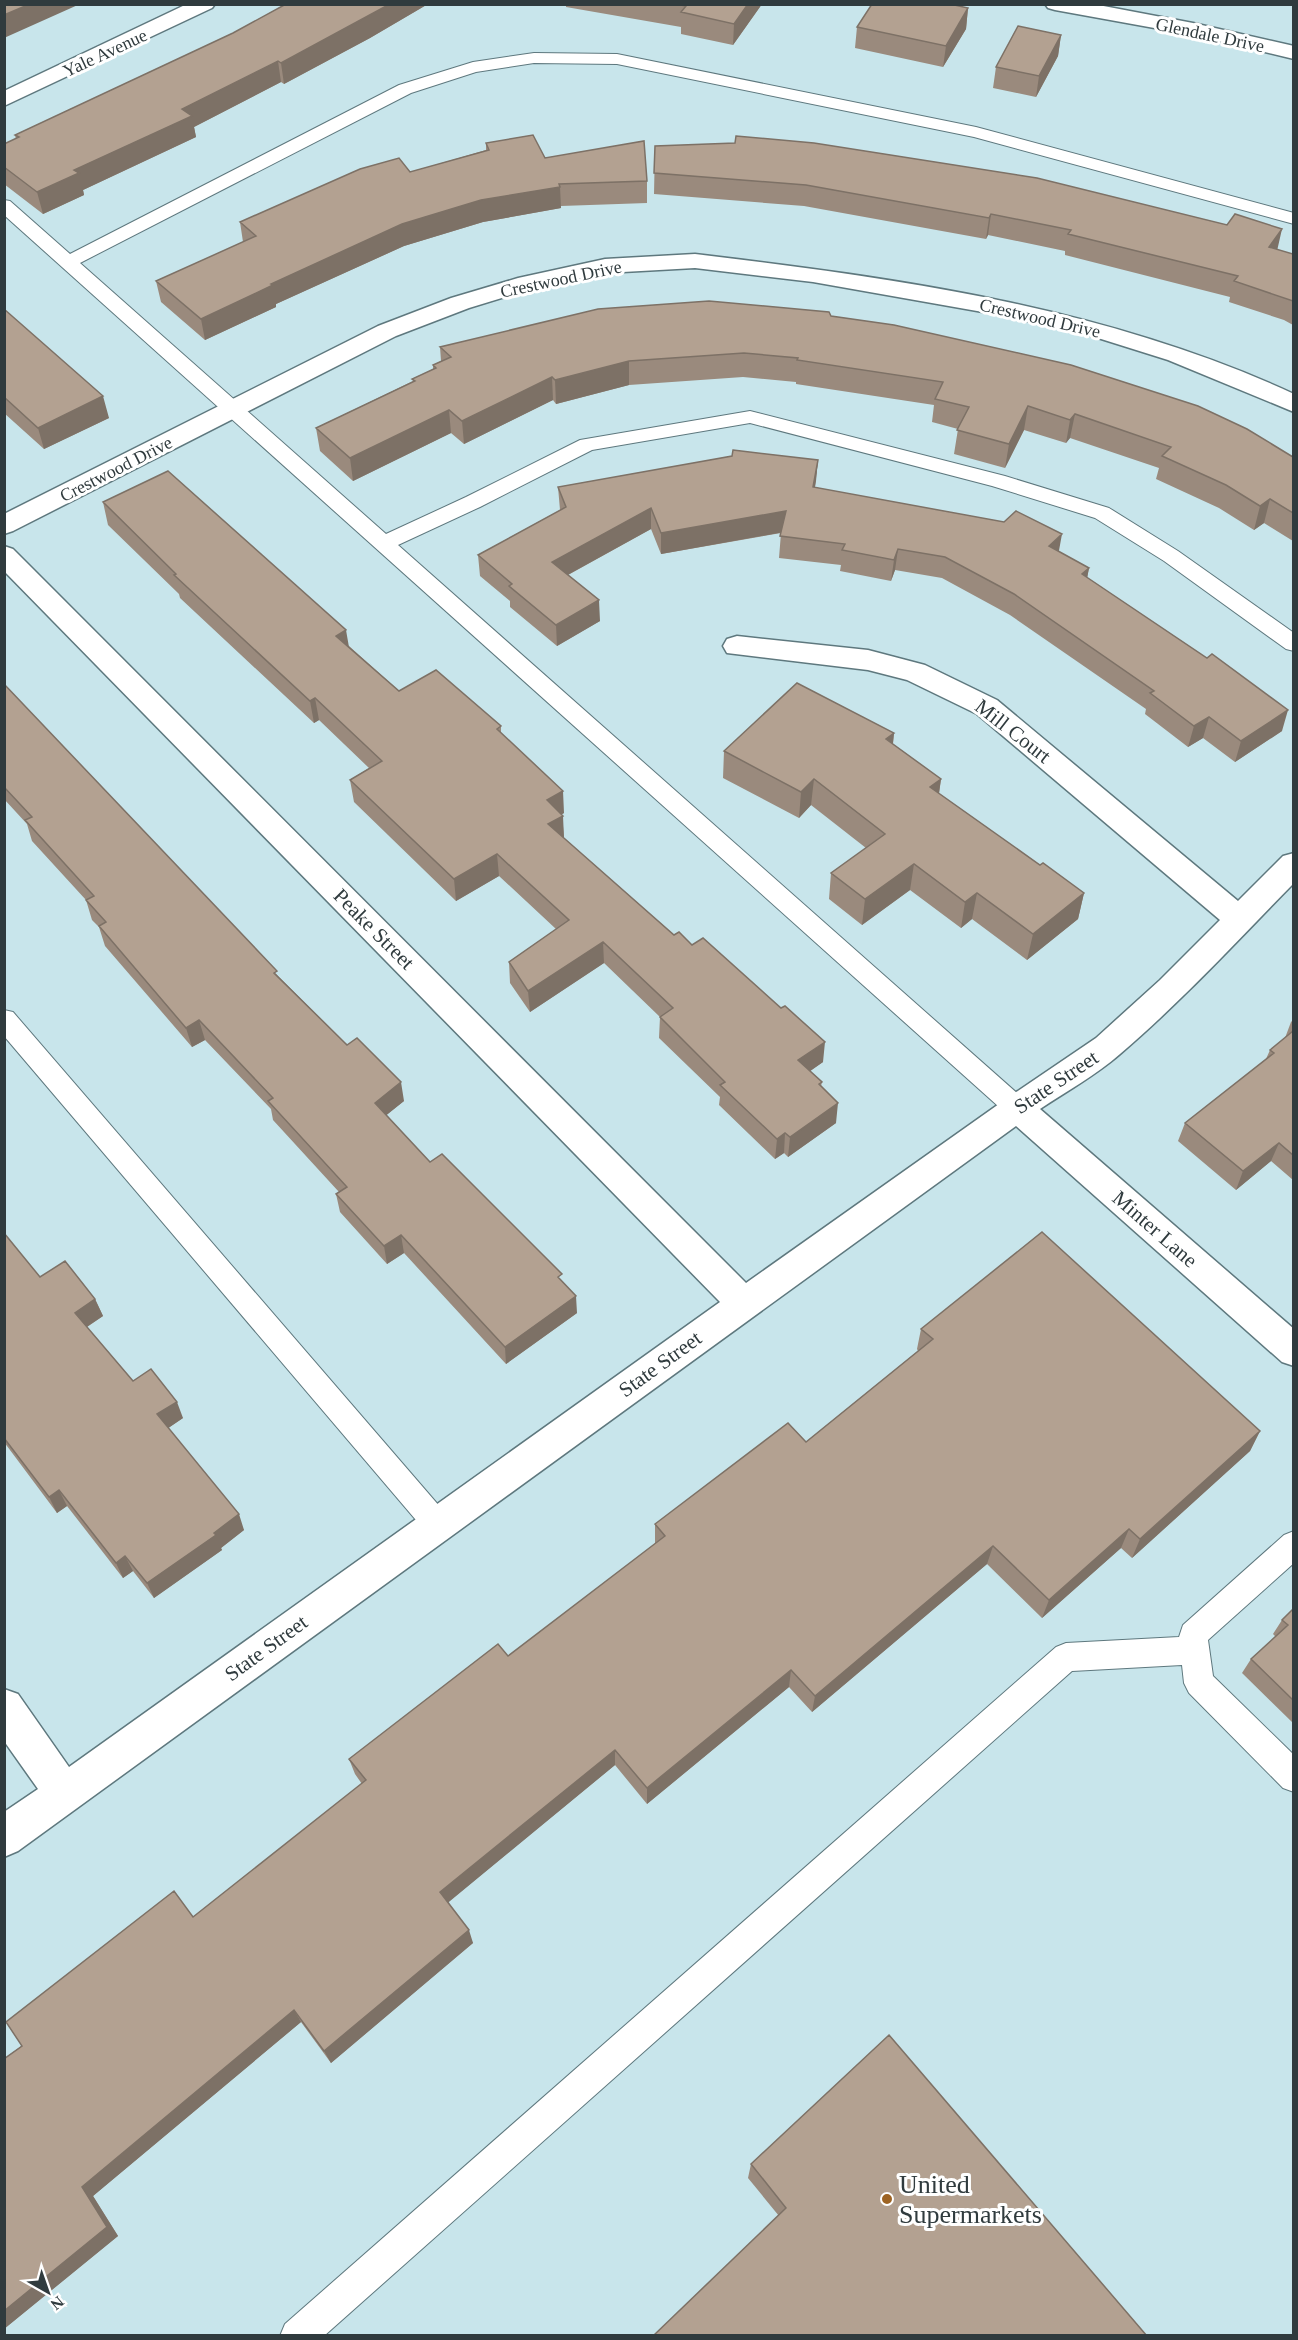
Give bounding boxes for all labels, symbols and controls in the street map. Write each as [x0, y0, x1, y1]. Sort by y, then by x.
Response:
street label: Glendale Drive [1154, 14, 1266, 56]
street label: Yale Avenue [60, 25, 150, 81]
street label: Crestwood Drive [499, 256, 623, 302]
street label: Crestwood Drive [978, 294, 1102, 342]
street label: Crestwood Drive [56, 432, 176, 506]
street label: Mill Court [970, 694, 1056, 768]
street label: Peake Street [329, 884, 420, 975]
street label: State Street [1009, 1045, 1103, 1119]
street label: Minter Lane [1108, 1186, 1202, 1272]
street label: State Street [614, 1326, 706, 1402]
street label: State Street [220, 1610, 312, 1686]
place label: United Supermarkets [899, 2170, 1042, 2229]
marker: United Supermarkets [880, 2192, 894, 2206]
north arrow [18, 2262, 78, 2322]
text: N [47, 2293, 67, 2314]

